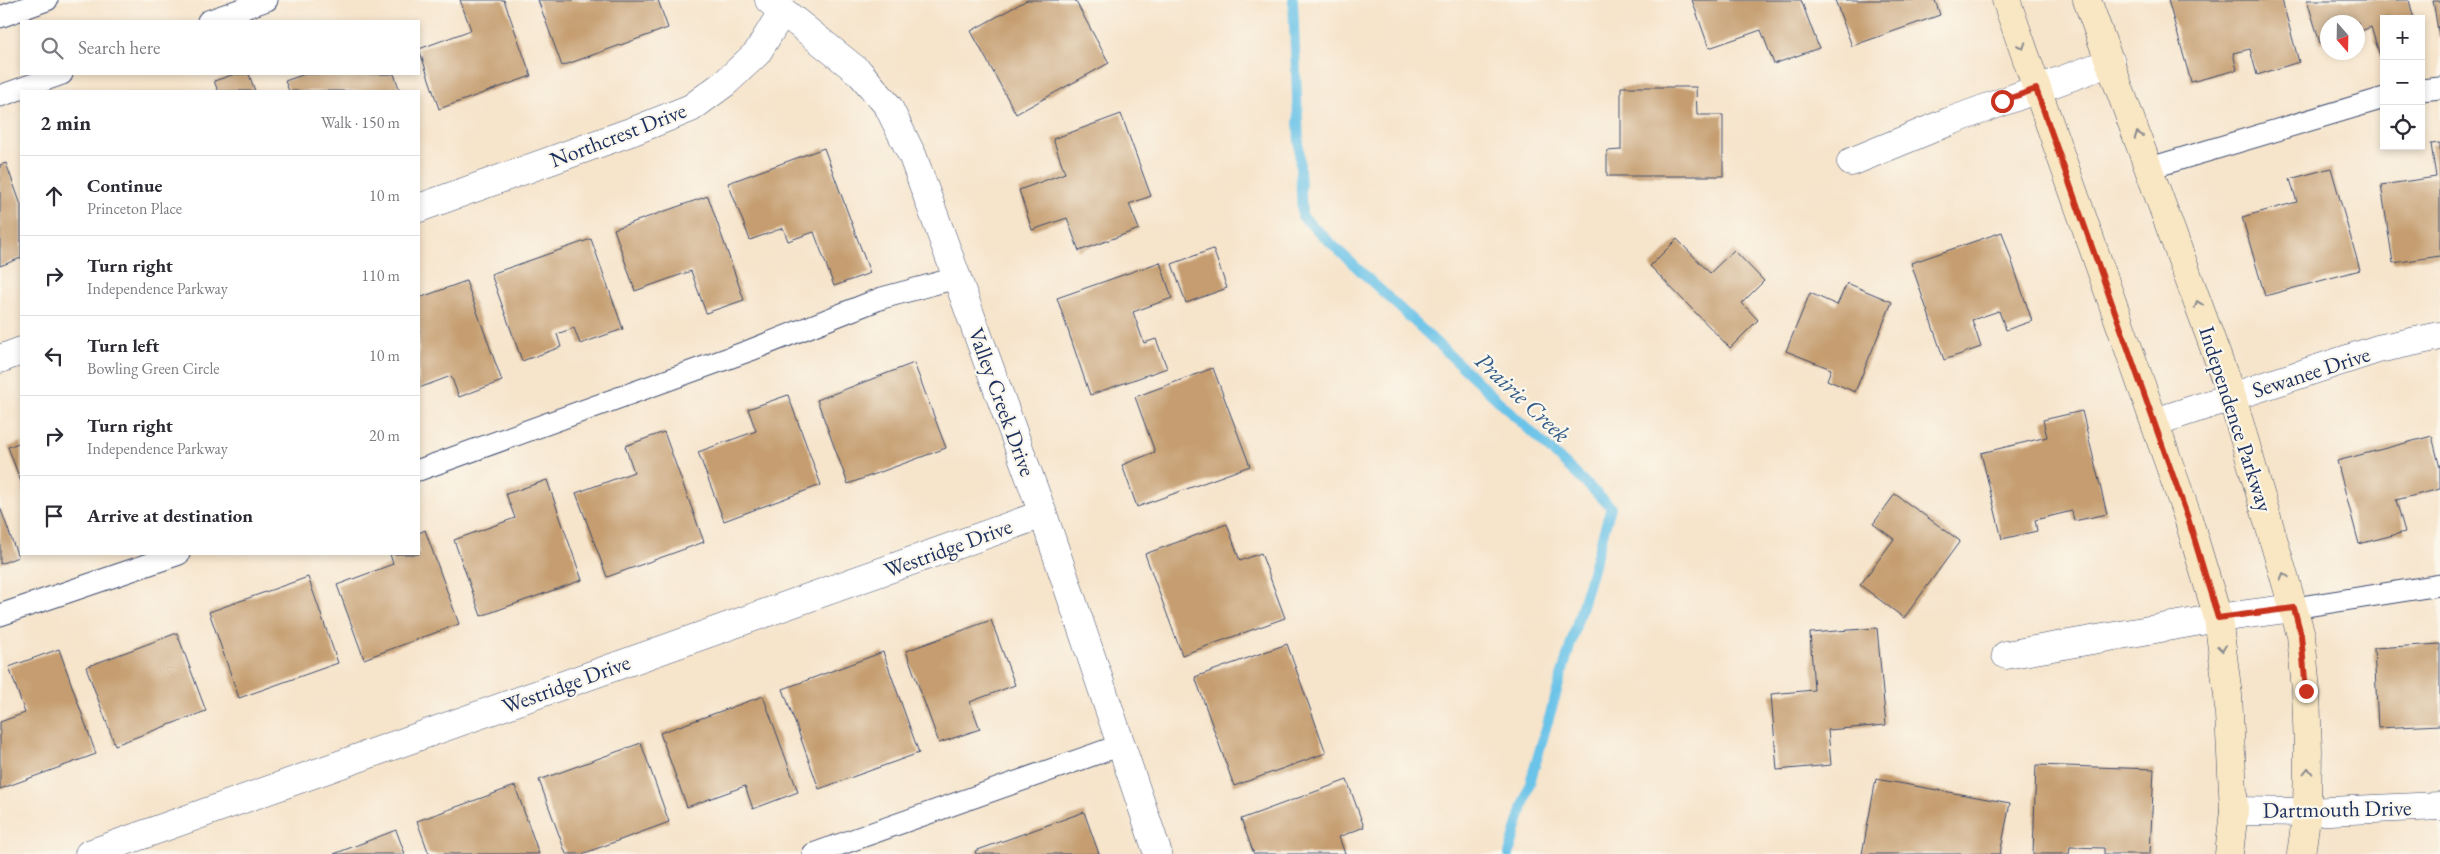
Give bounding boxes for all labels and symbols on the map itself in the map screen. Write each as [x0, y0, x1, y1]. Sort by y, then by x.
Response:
north arrow [2320, 15, 2365, 60]
one-way arrow [2016, 41, 2026, 50]
route start [1991, 90, 2014, 113]
street label: Northcrest Drive [546, 96, 691, 174]
one-way arrow [2134, 131, 2144, 139]
one-way arrow [2194, 300, 2204, 309]
street label: Independence Parkway [2192, 322, 2280, 516]
street label: Valley Creek Drive [962, 324, 1042, 481]
street label: Sewanee Drive [2248, 339, 2374, 405]
water label: Prairie Creek [1469, 345, 1577, 449]
street label: Westridge Drive [880, 511, 1016, 585]
one-way arrow [2280, 572, 2290, 580]
one-way arrow [2216, 644, 2227, 652]
street label: Westridge Drive [498, 647, 634, 721]
route end [2295, 680, 2318, 703]
one-way arrow [2303, 766, 2313, 774]
street label: Dartmouth Drive [2262, 793, 2412, 825]

